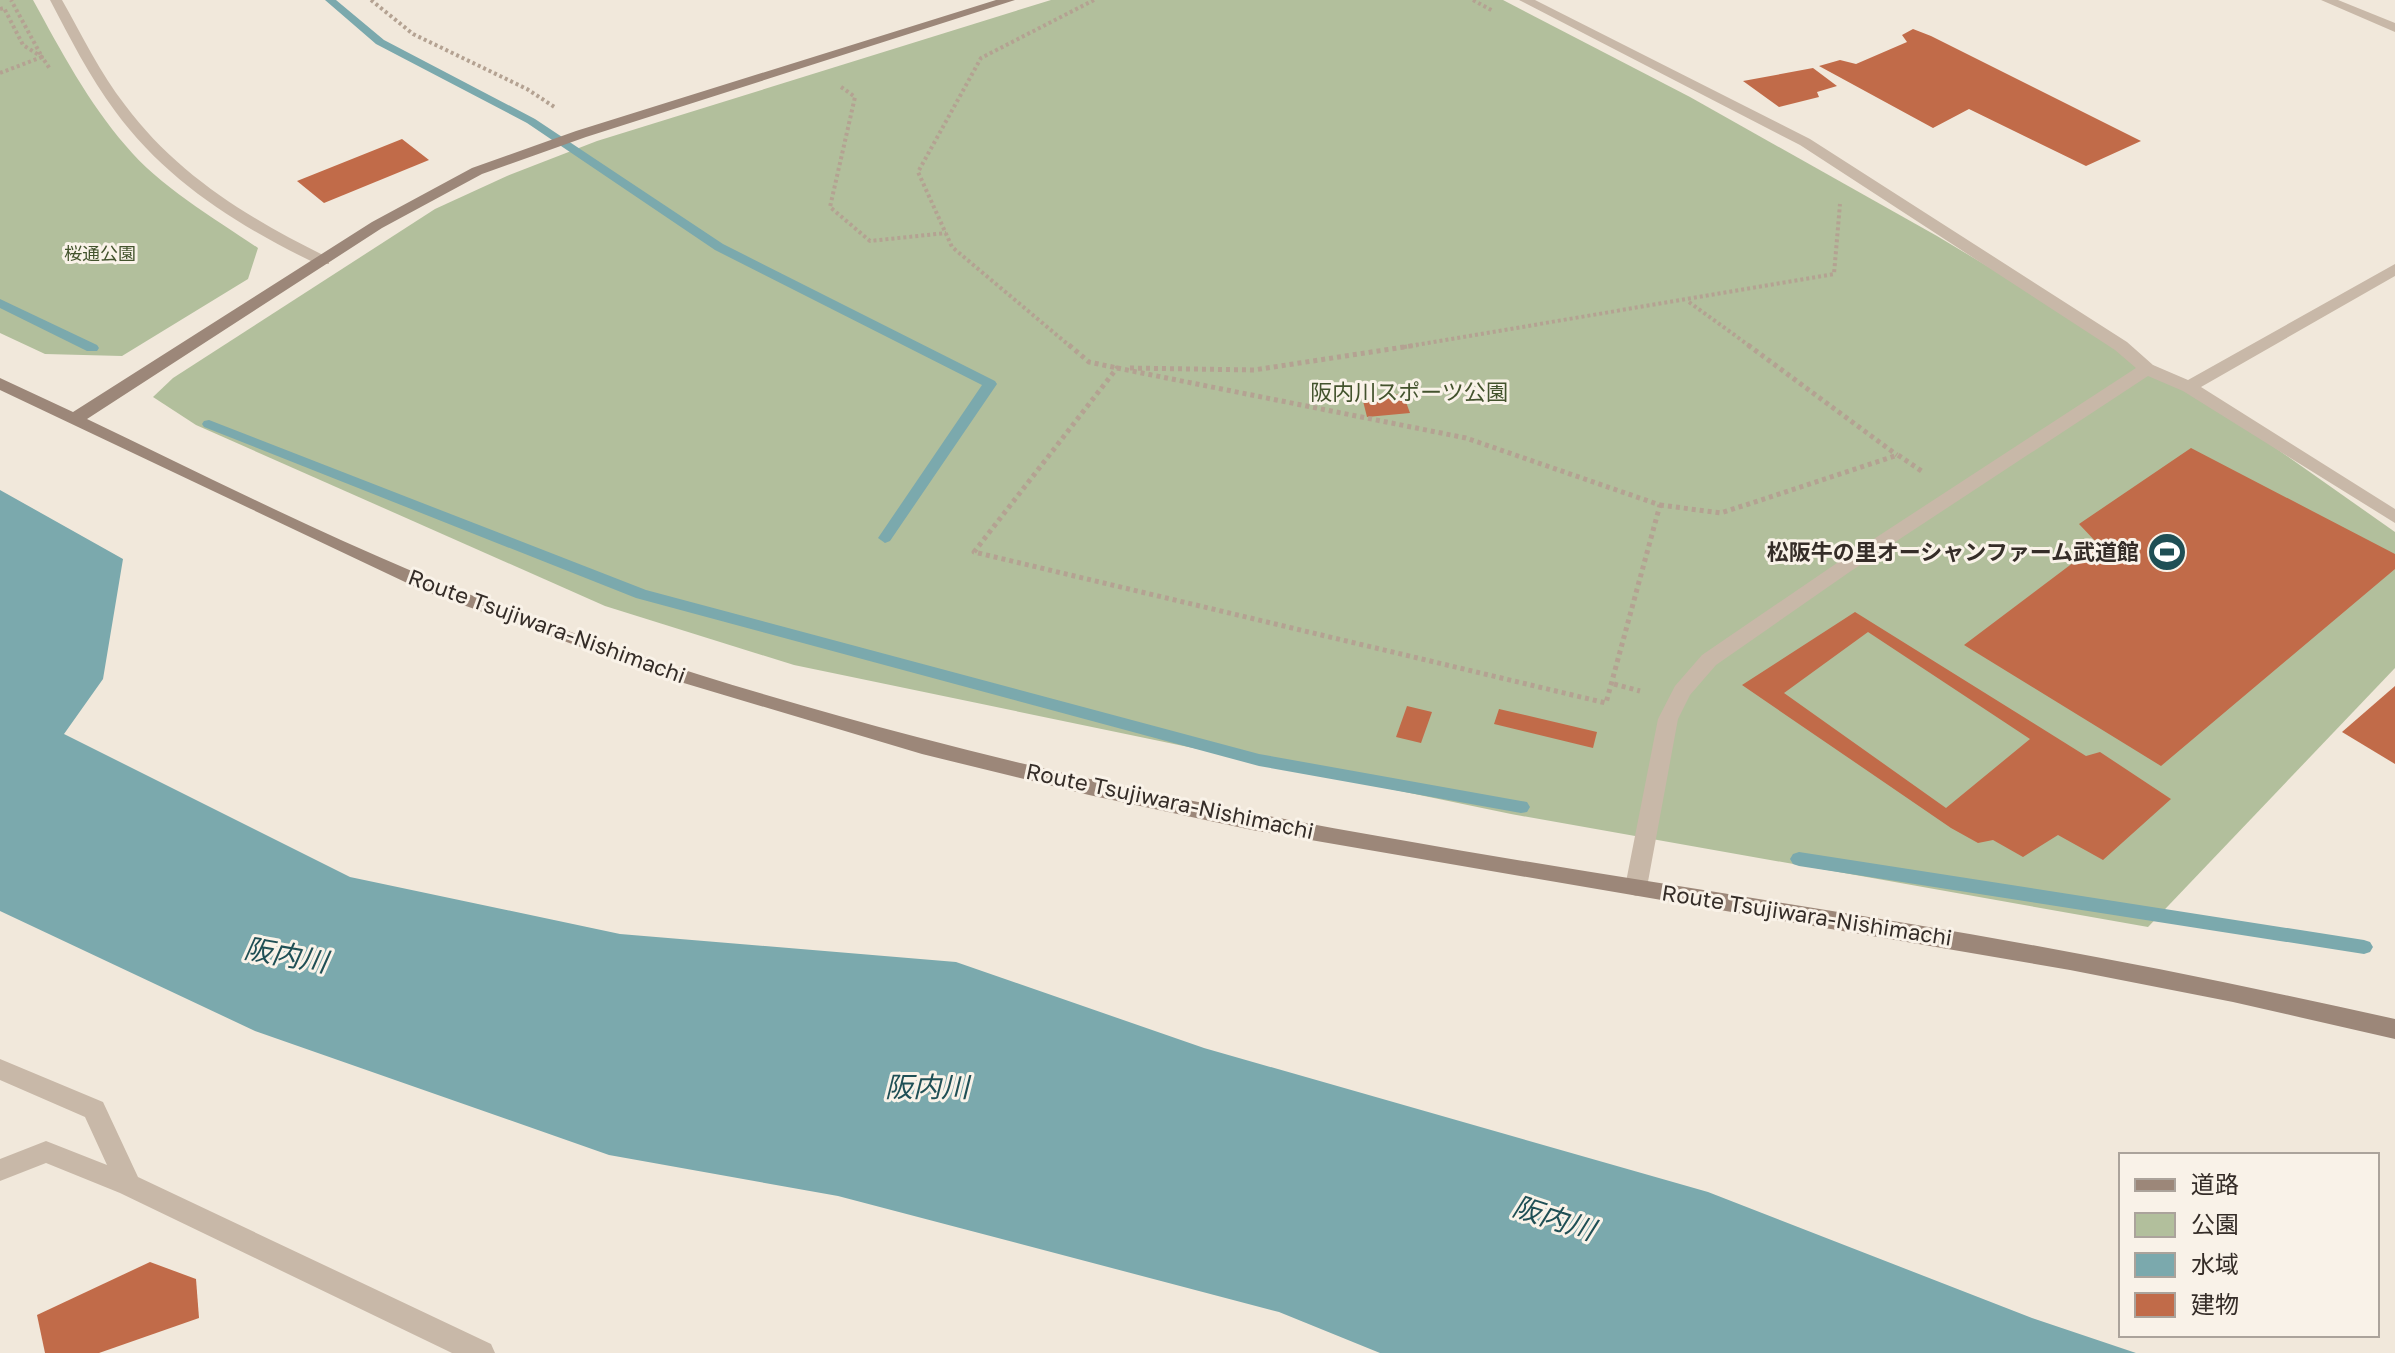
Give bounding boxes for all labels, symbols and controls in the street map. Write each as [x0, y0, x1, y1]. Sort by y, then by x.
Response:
park label: 桜通公園 [64, 242, 136, 264]
park label: 阪内川スポーツ公園 [1310, 378, 1508, 405]
sports icon: 松阪牛の里オーシャンファーム武道館 [2146, 531, 2188, 573]
place label: 松阪牛の里オーシャンファーム武道館 [1767, 538, 2139, 565]
street label: Route Tsujiwara-Nishimachi [405, 563, 690, 688]
street label: Route Tsujiwara-Nishimachi [1024, 757, 1316, 844]
street label: Route Tsujiwara-Nishimachi [1660, 878, 1954, 951]
water label: 阪内川 [242, 931, 333, 979]
water label: 阪内川 [885, 1070, 972, 1103]
legend [2119, 1153, 2379, 1337]
text: 道路 [2191, 1169, 2239, 1198]
water label: 阪内川 [1509, 1189, 1602, 1247]
text: 公園 [2191, 1209, 2239, 1238]
text: 水域 [2191, 1249, 2239, 1278]
text: 建物 [2191, 1289, 2239, 1318]

